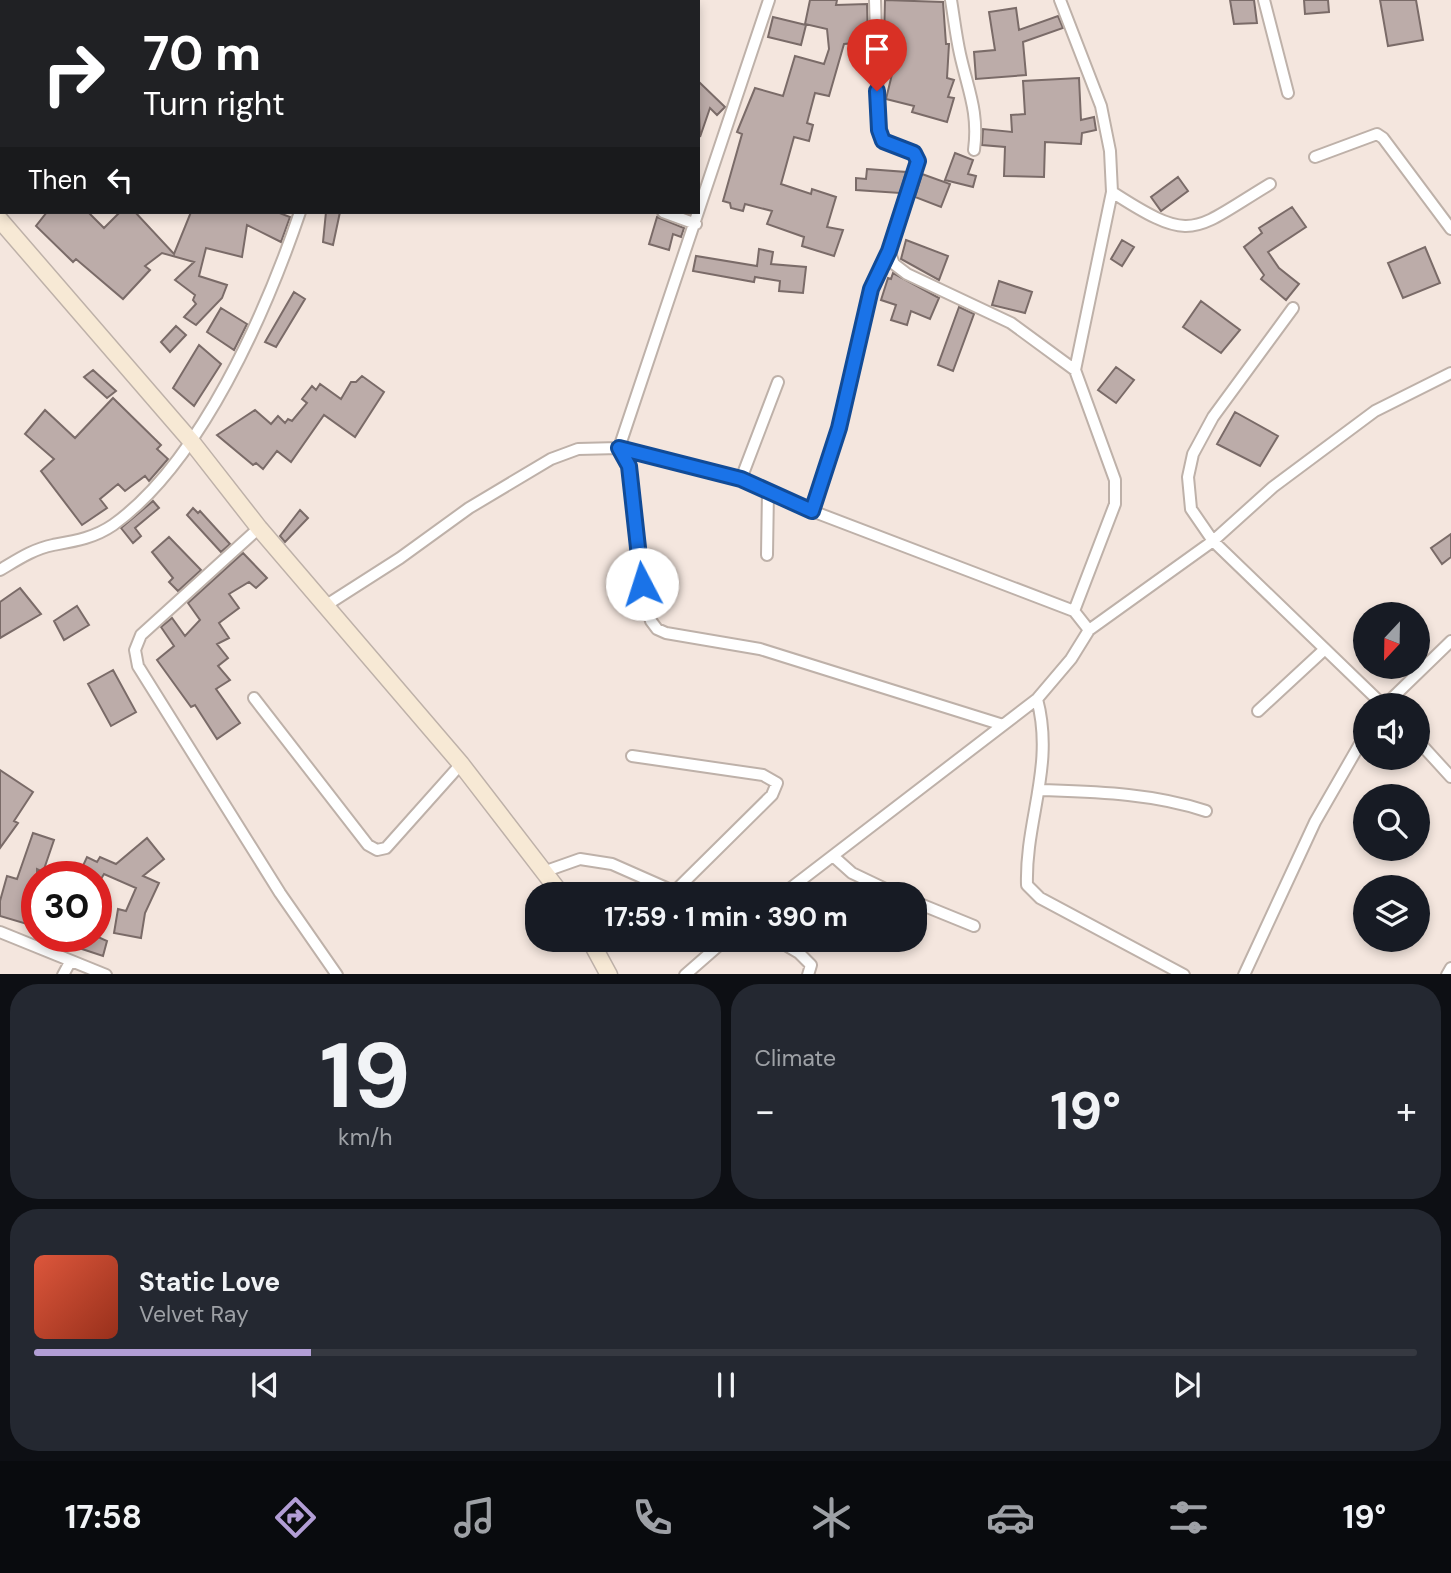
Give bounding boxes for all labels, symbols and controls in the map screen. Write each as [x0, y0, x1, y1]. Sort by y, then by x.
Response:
pin [847, 19, 907, 91]
text: 70 m [143, 21, 261, 85]
icon: right [28, 28, 119, 119]
icon: arrive [858, 30, 896, 68]
text: Turn right [143, 83, 285, 125]
icon: left [101, 161, 139, 199]
text: Then [28, 163, 87, 197]
position arrow [605, 547, 679, 621]
north arrow [1353, 602, 1430, 679]
map controls [1353, 602, 1430, 952]
button: sound [1353, 693, 1430, 770]
button: search [1353, 784, 1430, 861]
speed limit sign: 30 [21, 861, 112, 952]
button: layers [1353, 875, 1430, 952]
text: 17:59 · 1 min · 390 m [604, 900, 848, 934]
text: 19 [320, 1017, 411, 1135]
text: Climate [755, 1043, 836, 1073]
text: 19° [1050, 1077, 1121, 1145]
text: − [755, 1086, 775, 1136]
text: + [1396, 1086, 1417, 1136]
text: km/h [338, 1122, 392, 1152]
text: Static Love [139, 1265, 280, 1299]
text: Velvet Ray [139, 1299, 249, 1329]
icon: previous [246, 1366, 284, 1404]
icon: pause [707, 1366, 745, 1404]
icon: next [1168, 1366, 1206, 1404]
icon: directions [271, 1493, 320, 1542]
icon: music [450, 1493, 499, 1542]
icon: phone [628, 1493, 677, 1542]
icon: climate [807, 1493, 856, 1542]
icon: car [986, 1493, 1035, 1542]
icon: filters [1164, 1493, 1213, 1542]
text: 17:58 [65, 1496, 142, 1538]
text: 19° [1343, 1496, 1386, 1538]

